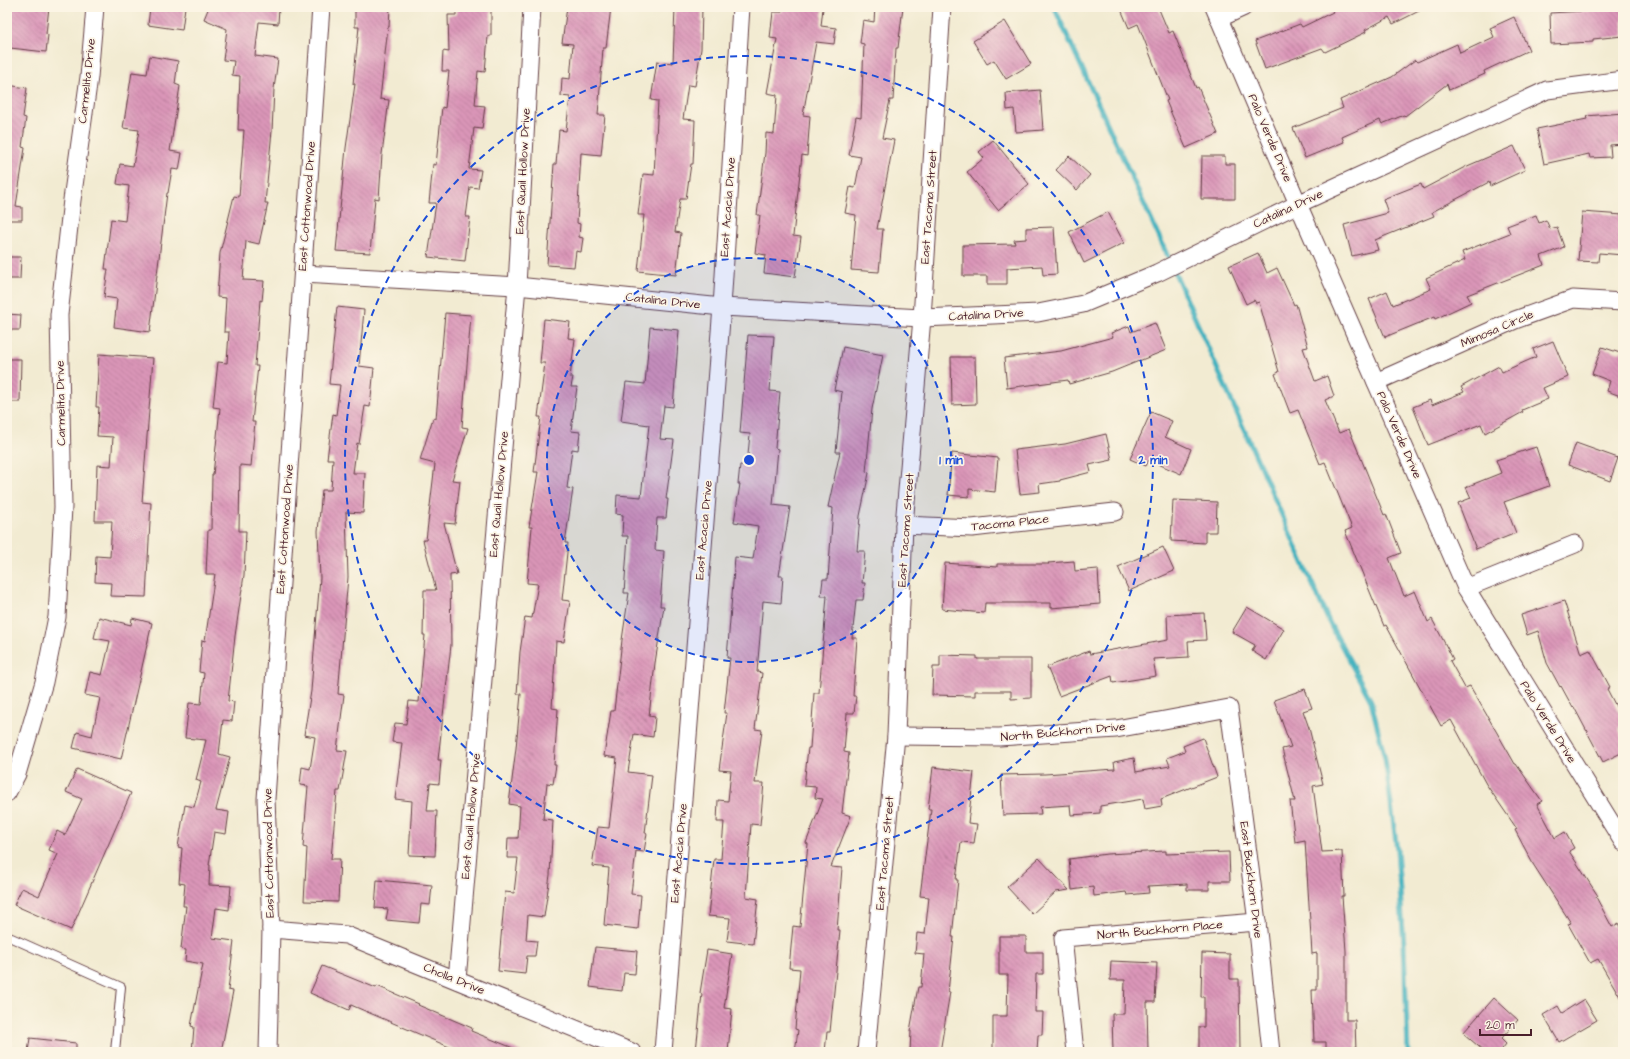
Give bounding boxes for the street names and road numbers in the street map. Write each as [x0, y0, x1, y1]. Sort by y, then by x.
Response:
street label: Carmelita Drive [74, 37, 100, 124]
street label: Palo Verde Drive [1244, 91, 1296, 185]
street label: East Quail Hollow Drive [511, 107, 535, 234]
street label: East Cottonwood Drive [294, 140, 320, 271]
street label: East Tacoma Street [917, 149, 941, 265]
street label: East Acacia Drive [716, 156, 740, 257]
street label: Catalina Drive [1250, 185, 1326, 233]
street label: Catalina Drive [625, 289, 702, 313]
street label: Catalina Drive [948, 305, 1024, 325]
street label: Mimosa Circle [1458, 306, 1537, 352]
street label: Carmelita Drive [52, 360, 70, 446]
street label: Palo Verde Drive [1372, 389, 1426, 482]
street label: East Quail Hollow Drive [485, 430, 513, 558]
street label: East Cottonwood Drive [272, 463, 298, 594]
street label: East Tacoma Street [894, 472, 918, 588]
street label: East Acacia Drive [691, 479, 717, 580]
street label: Tacoma Place [970, 510, 1050, 536]
street label: Palo Verde Drive [1516, 678, 1580, 767]
street label: North Buckhorn Drive [1000, 718, 1127, 746]
street label: East Quail Hollow Drive [457, 752, 485, 880]
street label: East Cottonwood Drive [259, 788, 279, 918]
street label: East Tacoma Street [872, 795, 898, 911]
street label: East Acacia Drive [666, 802, 692, 903]
street label: East Buckhorn Drive [1235, 821, 1267, 940]
street label: North Buckhorn Place [1097, 916, 1224, 944]
street label: Cholla Drive [421, 959, 488, 999]

